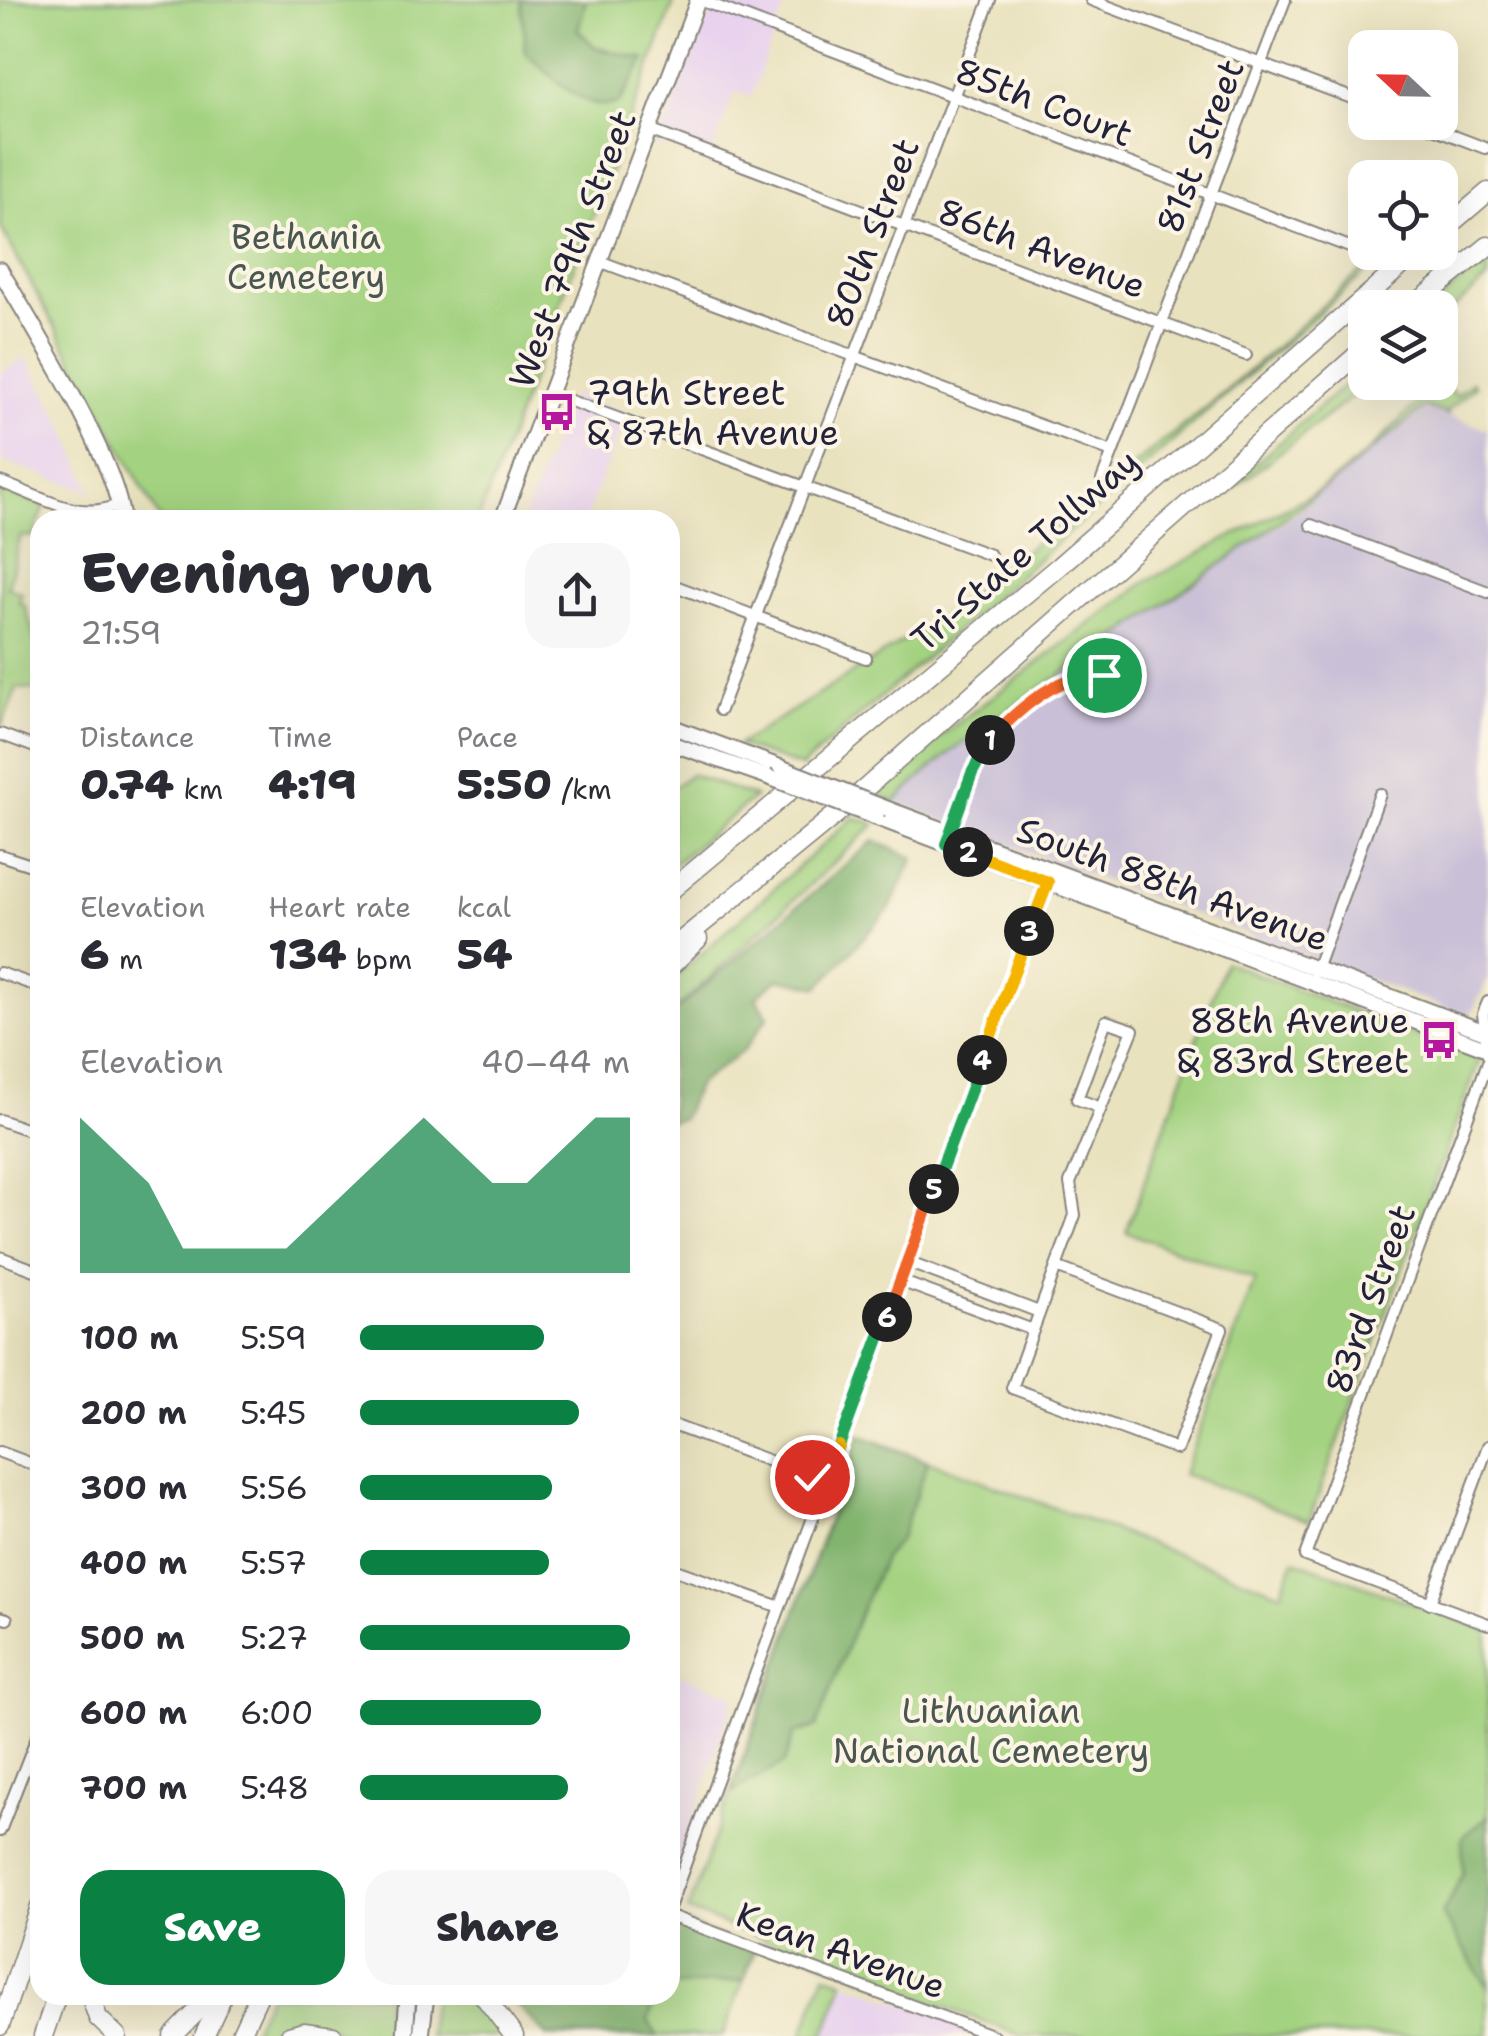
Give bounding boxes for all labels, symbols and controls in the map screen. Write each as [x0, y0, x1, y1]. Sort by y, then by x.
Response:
north arrow [1348, 30, 1458, 140]
map controls [1348, 30, 1458, 400]
street label: 85th Court [949, 47, 1139, 157]
street label: 81st Street [1145, 52, 1255, 240]
street label: West 79th Street [497, 103, 647, 395]
street label: 80th Street [814, 131, 930, 335]
button: locate [1348, 160, 1458, 270]
street label: 86th Avenue [931, 187, 1153, 309]
park label: Bethania Cemetery [227, 213, 385, 300]
button: layers [1348, 290, 1458, 400]
place label: 79th Street & 87th Avenue [587, 369, 839, 456]
bus stop icon: 79th Street & 87th Avenue [536, 391, 578, 433]
street label: Tri-State Tollway [901, 438, 1149, 662]
text: Evening run [80, 536, 432, 610]
button: share [525, 543, 630, 648]
text: 21:59 [80, 611, 162, 654]
pin [1062, 633, 1147, 718]
icon: arrive [1077, 648, 1132, 703]
pin: 1 [965, 715, 1015, 765]
text: Distance [80, 718, 195, 756]
text: Time [268, 718, 333, 756]
text: Pace [457, 718, 518, 756]
text: 1 [984, 721, 996, 759]
text: 0.74 [80, 756, 174, 812]
text: 4:19 [268, 756, 357, 812]
text: 5:50 [457, 756, 552, 812]
text: km [174, 770, 223, 808]
text: /km [552, 770, 612, 808]
street label: South 88th Avenue [1011, 806, 1335, 962]
pin: 2 [943, 827, 993, 877]
text: 2 [958, 833, 978, 871]
text: Elevation [80, 888, 205, 926]
text: Heart rate [268, 888, 411, 926]
text: kcal [457, 888, 511, 926]
pin: 3 [1004, 906, 1054, 956]
text: 3 [1019, 912, 1039, 950]
text: 6 [80, 926, 109, 982]
text: 134 [268, 926, 346, 982]
text: 54 [457, 926, 512, 982]
text: m [109, 940, 143, 978]
text: bpm [346, 940, 412, 978]
place label: 88th Avenue & 83rd Street [1177, 997, 1409, 1084]
bus stop icon: 88th Avenue & 83rd Street [1418, 1019, 1460, 1061]
pin: 4 [957, 1035, 1007, 1085]
text: Elevation [80, 1040, 223, 1083]
text: 40–44 m [481, 1040, 630, 1083]
text: 4 [972, 1041, 992, 1079]
pin: 5 [909, 1164, 959, 1214]
text: 5 [925, 1170, 943, 1208]
street label: 83rd Street [1314, 1198, 1426, 1400]
pin: 6 [862, 1292, 912, 1342]
text: 6 [877, 1298, 897, 1336]
text: 100 m [80, 1316, 179, 1359]
text: 5:59 [240, 1316, 307, 1359]
text: 200 m [80, 1391, 187, 1434]
text: 5:45 [240, 1391, 306, 1434]
pin [770, 1435, 855, 1520]
icon: check [785, 1450, 840, 1505]
text: 300 m [80, 1466, 187, 1509]
text: 5:56 [240, 1466, 308, 1509]
text: 400 m [80, 1541, 187, 1584]
text: 5:57 [240, 1541, 307, 1584]
text: 500 m [80, 1616, 185, 1659]
text: 5:27 [240, 1616, 308, 1659]
park label: Lithuanian National Cemetery [833, 1687, 1149, 1774]
text: 600 m [80, 1691, 187, 1734]
text: 6:00 [240, 1691, 314, 1734]
text: 700 m [80, 1766, 187, 1809]
text: 5:48 [240, 1766, 309, 1809]
button: Save [80, 1870, 345, 1985]
button: Share [365, 1870, 630, 1985]
street label: Kean Avenue [730, 1890, 952, 2010]

